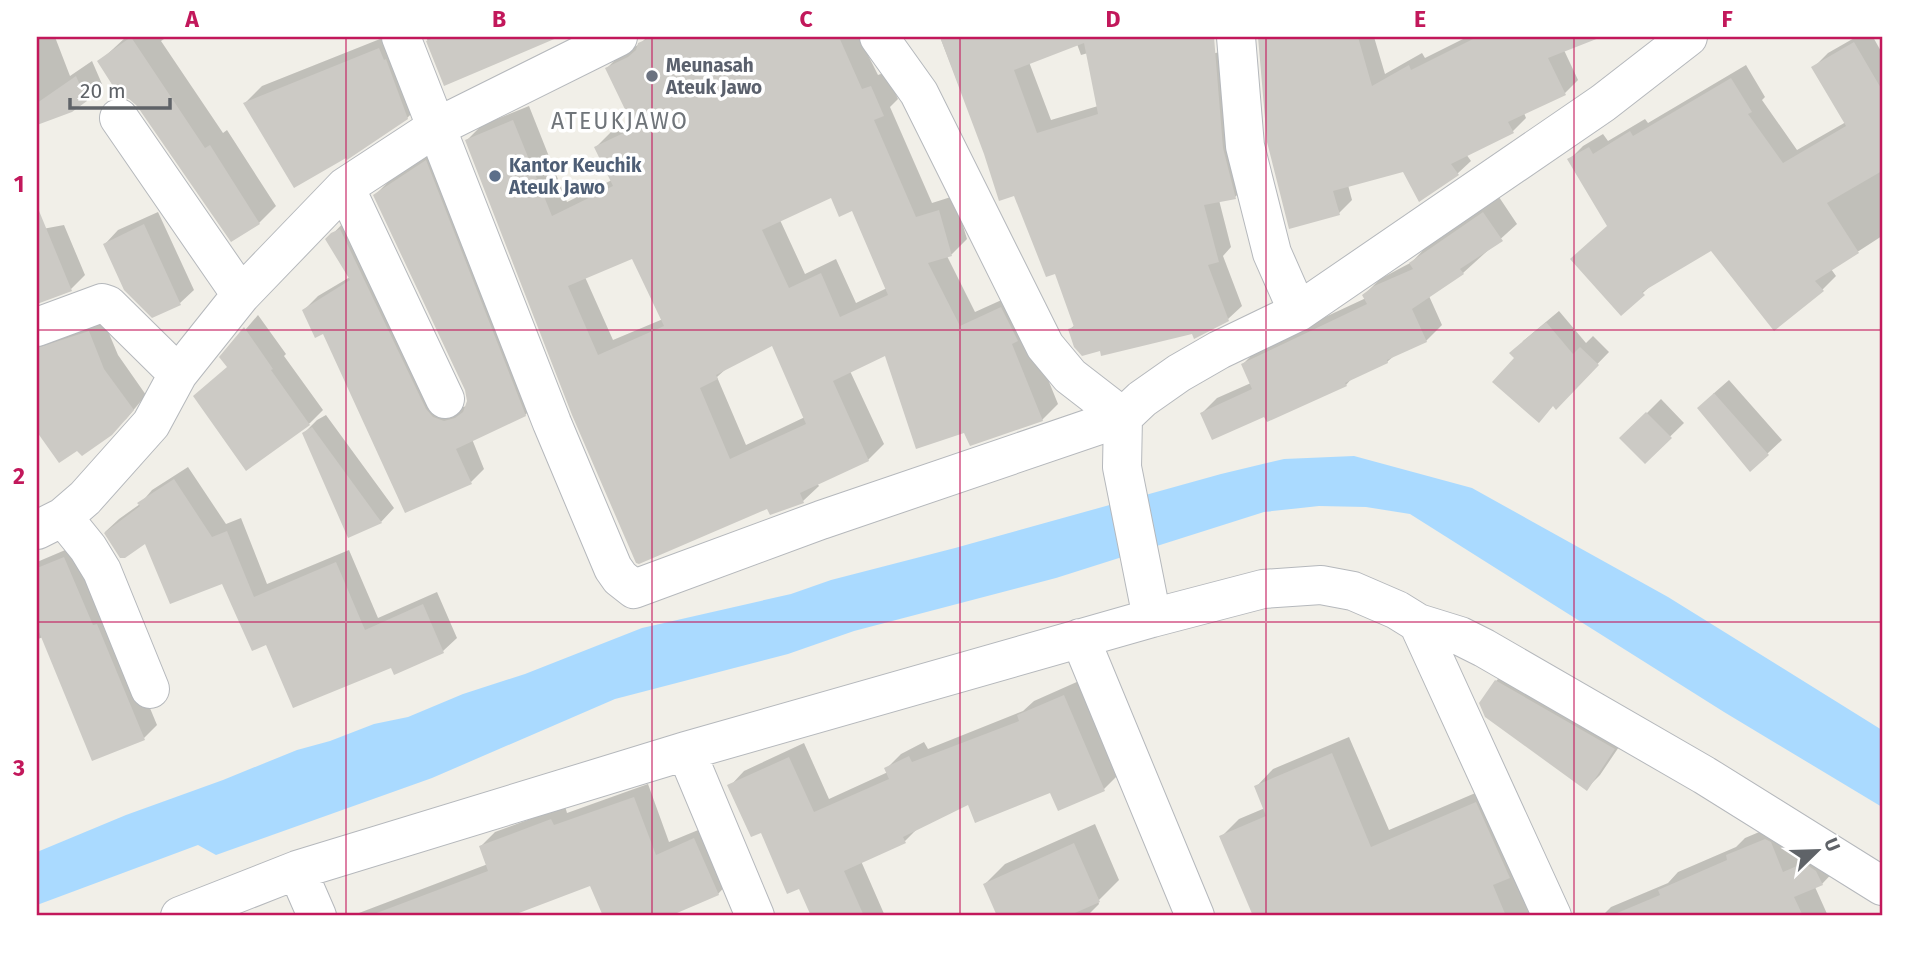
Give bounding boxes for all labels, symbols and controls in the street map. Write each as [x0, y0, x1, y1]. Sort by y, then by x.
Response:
text: A [184, 5, 199, 33]
text: B [492, 5, 506, 33]
text: C [799, 5, 813, 33]
text: D [1106, 5, 1121, 33]
text: E [1414, 5, 1426, 33]
text: F [1721, 5, 1733, 33]
place label: Meunasah Ateuk Jawo [665, 54, 762, 99]
scale bar [70, 66, 170, 110]
marker: Meunasah Ateuk Jawo [644, 68, 660, 84]
text: 20 m [80, 78, 126, 104]
district label: ATEUKJAWO [551, 107, 689, 135]
place label: Kantor Keuchik Ateuk Jawo [508, 154, 642, 199]
marker: Kantor Keuchik Ateuk Jawo [487, 168, 503, 184]
text: 1 [14, 170, 24, 198]
text: 2 [13, 462, 25, 490]
text: 3 [12, 754, 25, 782]
north arrow [1783, 816, 1853, 886]
text: U [1819, 834, 1845, 855]

